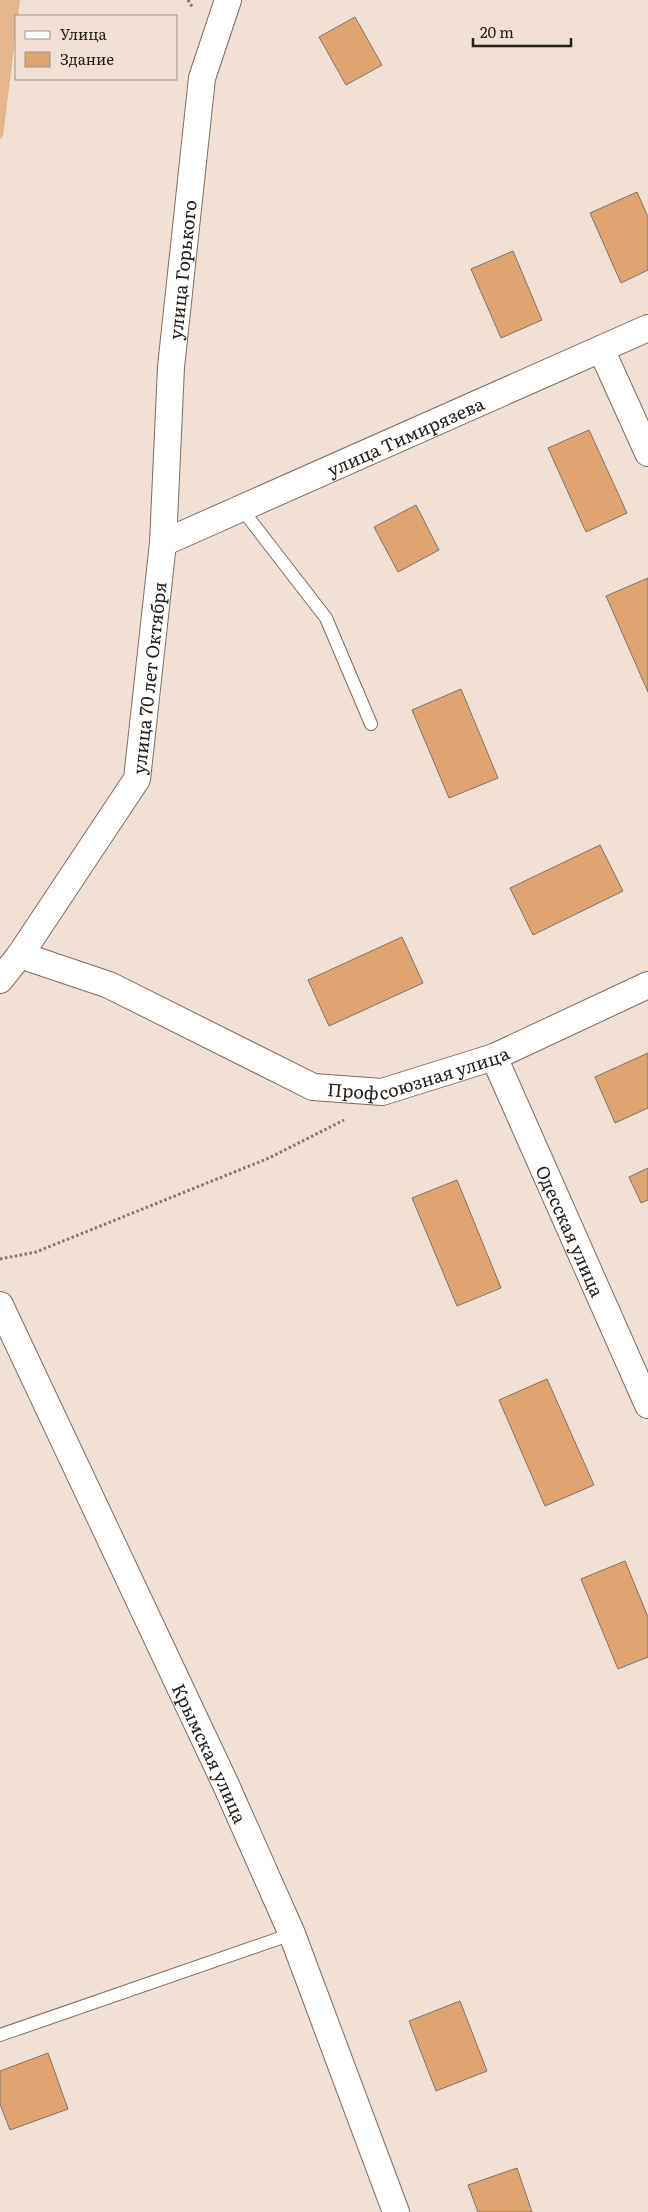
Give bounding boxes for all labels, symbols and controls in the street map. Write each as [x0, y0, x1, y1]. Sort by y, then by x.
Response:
legend [15, 15, 178, 80]
scale bar [473, 15, 570, 47]
text: 20 m [480, 20, 514, 43]
text: Улица [60, 22, 108, 45]
text: Здание [60, 47, 114, 70]
street label: улица Горького [161, 198, 202, 341]
street label: улица Тимирязева [322, 389, 488, 482]
street label: улица 70 лет Октября [124, 580, 172, 776]
street label: Профсоюзная улица [326, 1038, 514, 1106]
street label: Одесская улица [530, 1161, 612, 1301]
street label: Крымская улица [166, 1678, 255, 1828]

